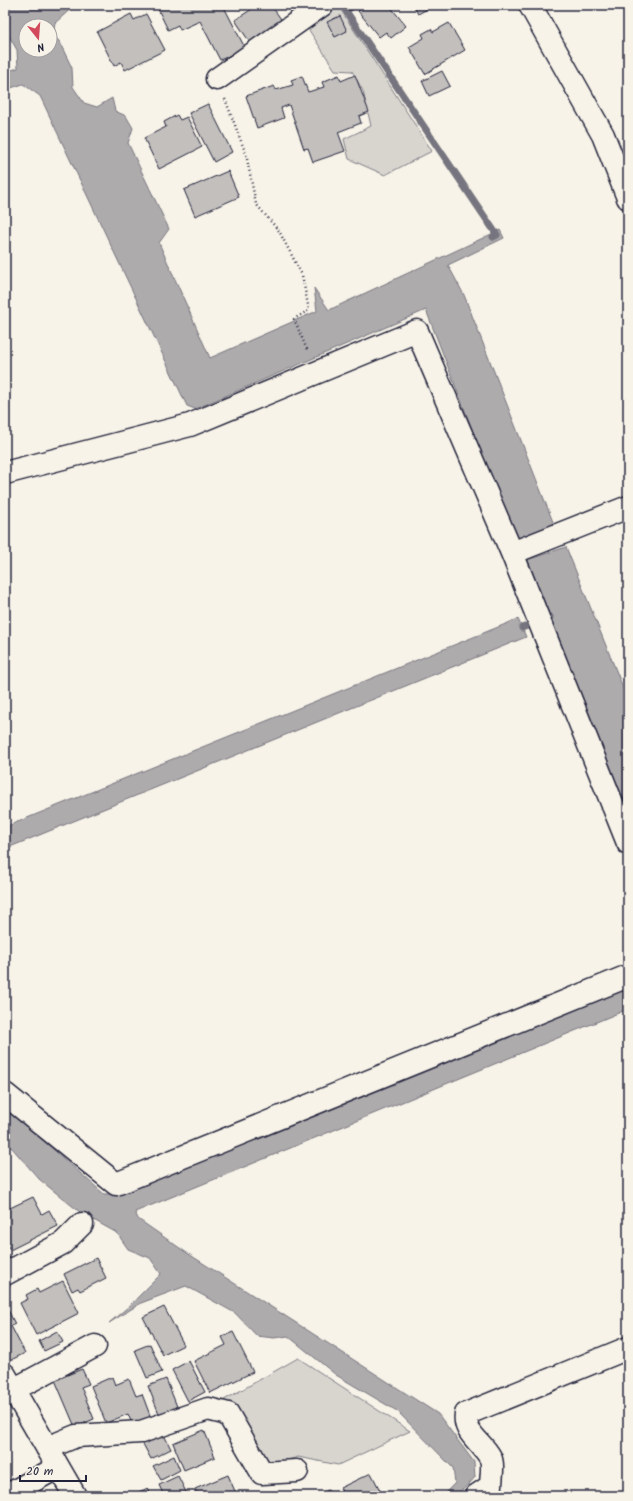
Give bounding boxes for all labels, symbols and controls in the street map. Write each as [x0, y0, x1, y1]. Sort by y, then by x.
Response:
north arrow [18, 18, 58, 58]
text: N [35, 37, 47, 56]
scale bar [20, 1457, 86, 1483]
text: 20 m [26, 1462, 54, 1481]

